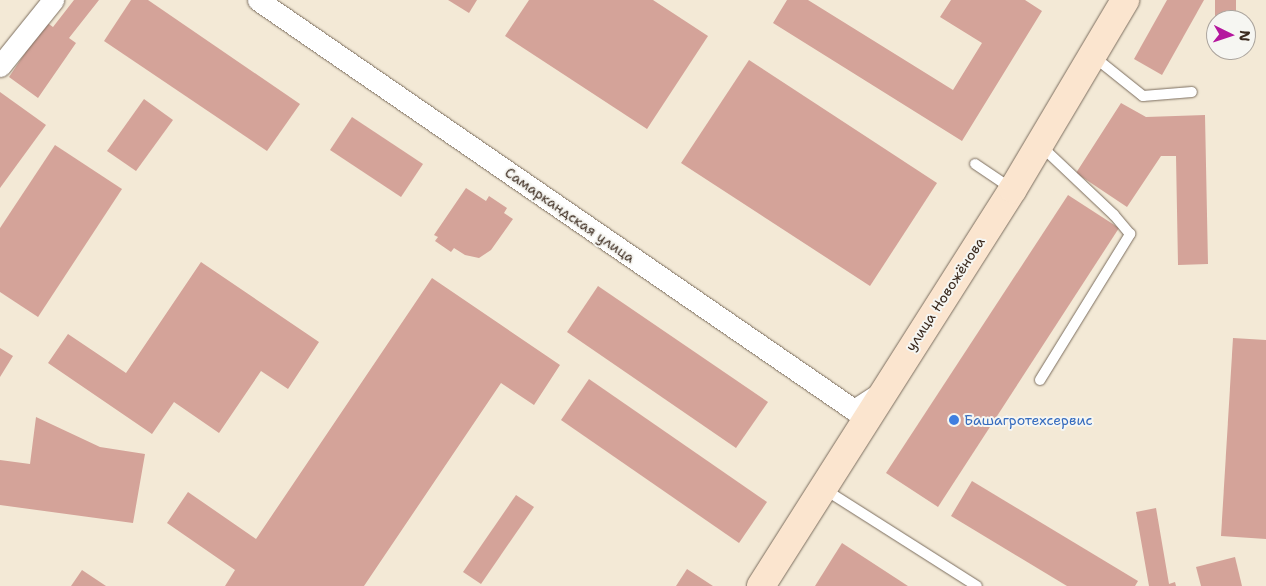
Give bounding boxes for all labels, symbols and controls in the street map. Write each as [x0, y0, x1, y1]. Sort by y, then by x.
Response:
north arrow [1206, 10, 1256, 60]
text: N [1236, 30, 1254, 42]
street label: Самаркандская улица [502, 164, 638, 266]
street label: улица Новожёнова [902, 234, 988, 354]
place label: Башагротехсервис [964, 412, 1092, 428]
marker: Башагротехсервис [948, 414, 960, 426]

